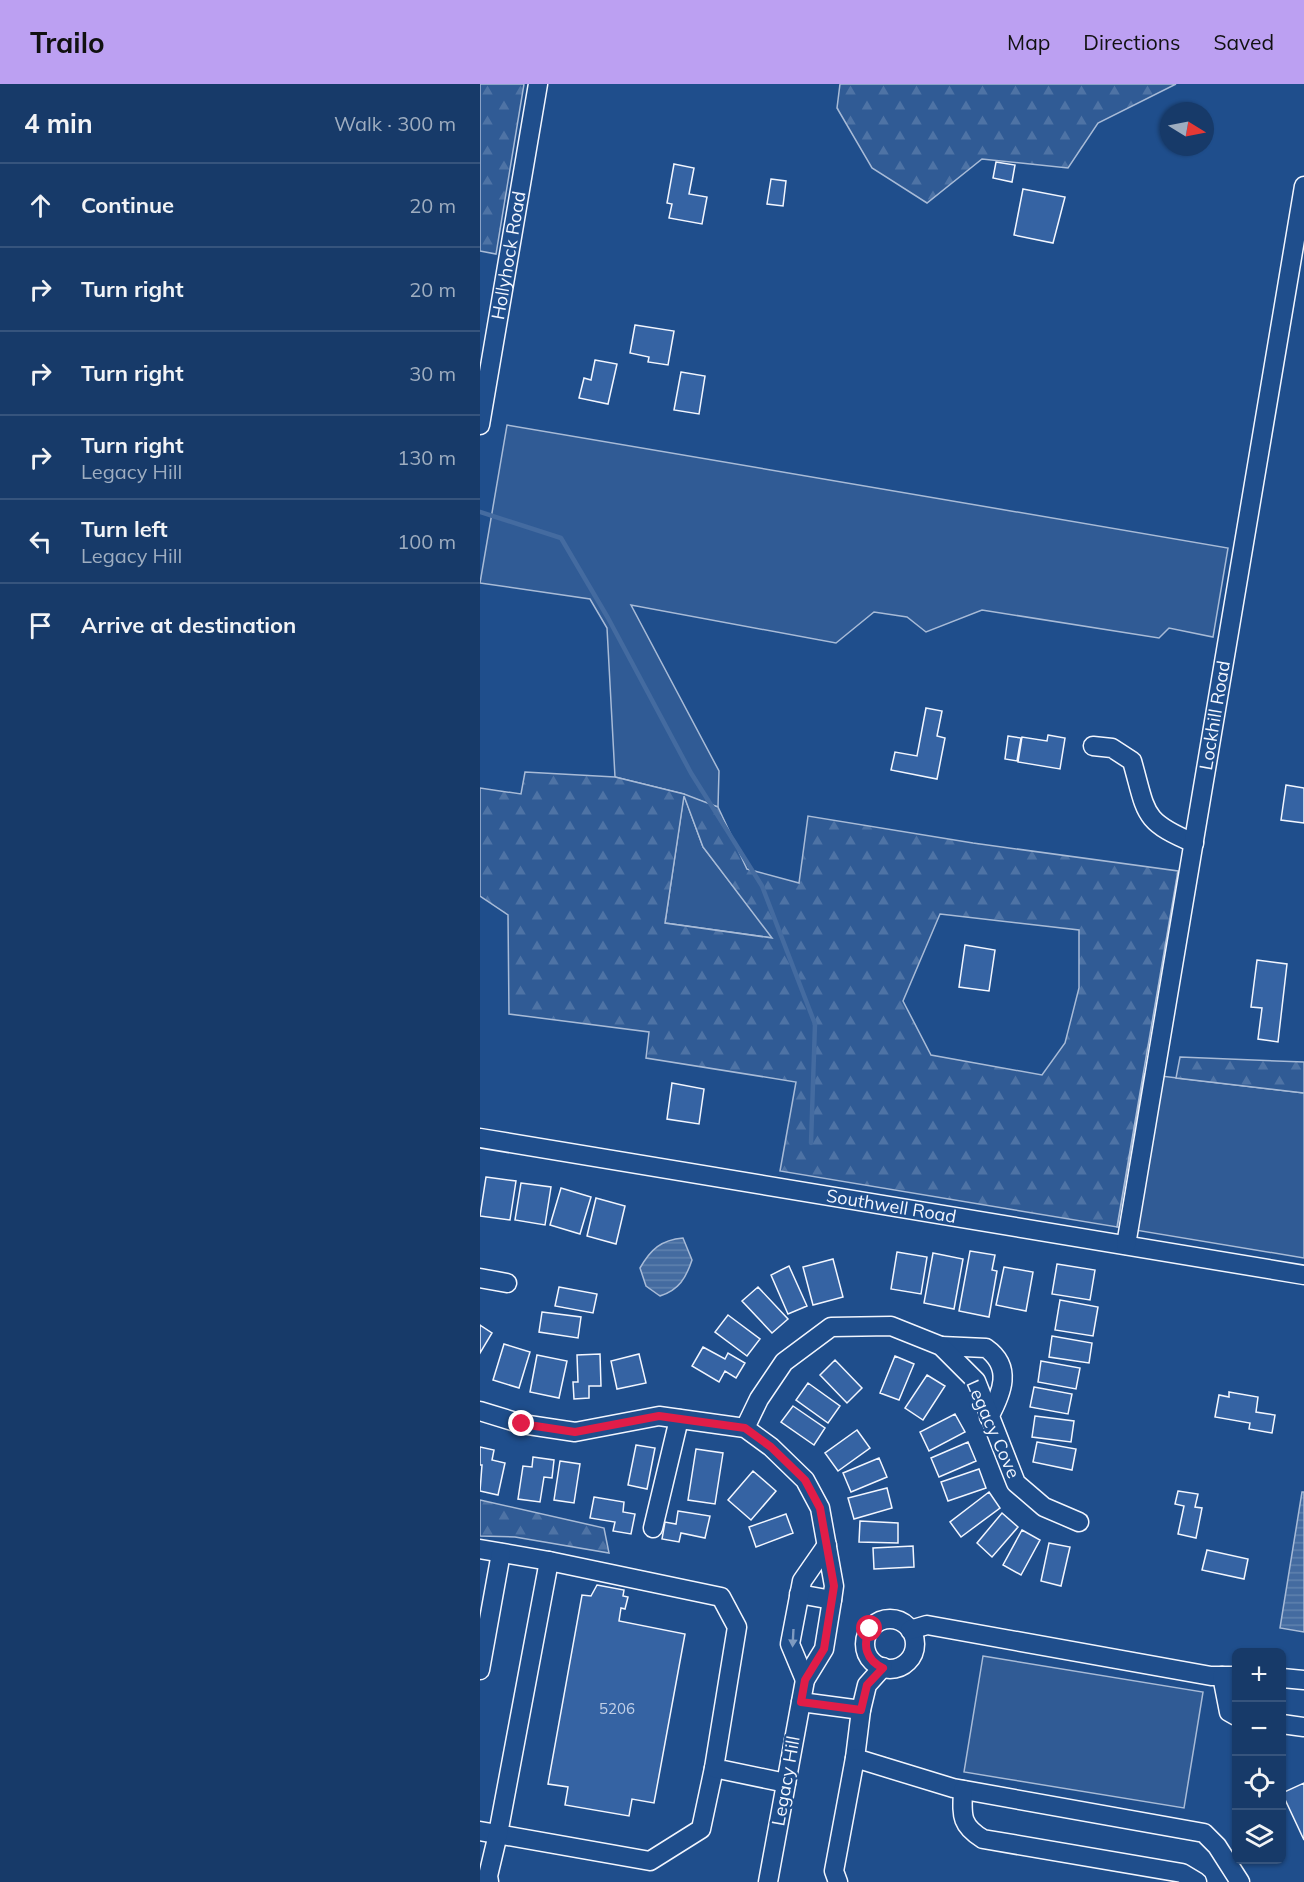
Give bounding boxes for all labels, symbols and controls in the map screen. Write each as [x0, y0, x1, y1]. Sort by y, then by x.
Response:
text: Trailo [30, 25, 105, 60]
text: Map [1007, 29, 1050, 55]
text: Directions [1083, 29, 1180, 55]
text: Saved [1213, 29, 1274, 55]
north arrow [1160, 102, 1214, 156]
text: 4 min [24, 107, 93, 140]
text: Walk · 300 m [334, 111, 456, 136]
icon: ahead [24, 189, 57, 222]
street label: Hollyhock Road [486, 189, 531, 321]
text: Continue [81, 191, 174, 219]
text: 20 m [409, 193, 456, 218]
icon: right [24, 273, 57, 306]
text: Turn right [81, 275, 184, 303]
text: 20 m [409, 277, 456, 302]
icon: right [24, 357, 57, 390]
text: Turn right [81, 359, 184, 387]
text: 30 m [409, 361, 456, 386]
text: Turn right [81, 431, 184, 459]
icon: right [24, 441, 57, 474]
text: 130 m [397, 445, 456, 470]
text: Legacy Hill [81, 459, 182, 484]
text: Turn left [81, 515, 168, 543]
icon: left [24, 525, 57, 558]
text: 100 m [397, 529, 456, 554]
text: Legacy Hill [81, 543, 182, 568]
icon: arrive [24, 609, 57, 642]
text: Arrive at destination [81, 611, 296, 639]
street label: Lockhill Road [1194, 659, 1235, 772]
street label: Southwell Road [825, 1184, 958, 1228]
street label: Legacy Cove [962, 1376, 1025, 1482]
route end [508, 1410, 534, 1436]
route start [856, 1615, 882, 1641]
one-way arrow [788, 1629, 797, 1648]
map controls [1232, 1648, 1286, 1864]
button: + [1232, 1648, 1286, 1702]
house number: 5206 [599, 1699, 635, 1718]
button: − [1232, 1702, 1286, 1756]
street label: Legacy Hill [766, 1734, 805, 1828]
button: locate [1232, 1756, 1286, 1810]
button: layers [1232, 1810, 1286, 1864]

